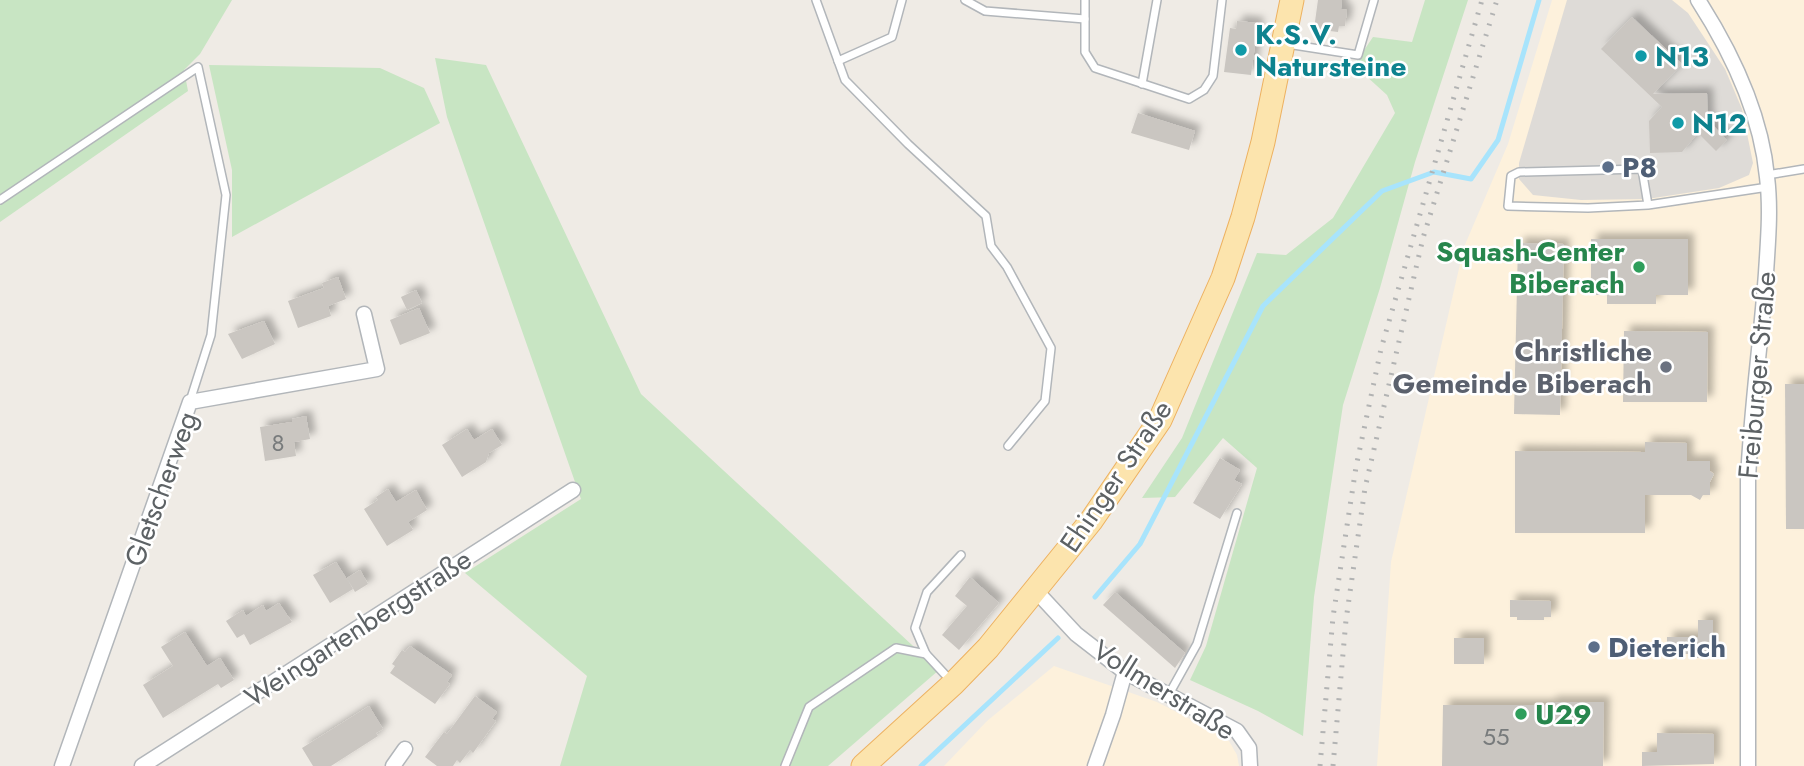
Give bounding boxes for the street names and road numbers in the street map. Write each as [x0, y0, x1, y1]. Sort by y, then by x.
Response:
street label: Freiburger Straße [1728, 270, 1786, 480]
street label: Ehinger Straße [1050, 392, 1182, 560]
street label: Gletscherweg [114, 406, 208, 572]
street label: Weingartenbergstraße [236, 539, 480, 717]
street label: Vollmerstraße [1085, 630, 1243, 750]

